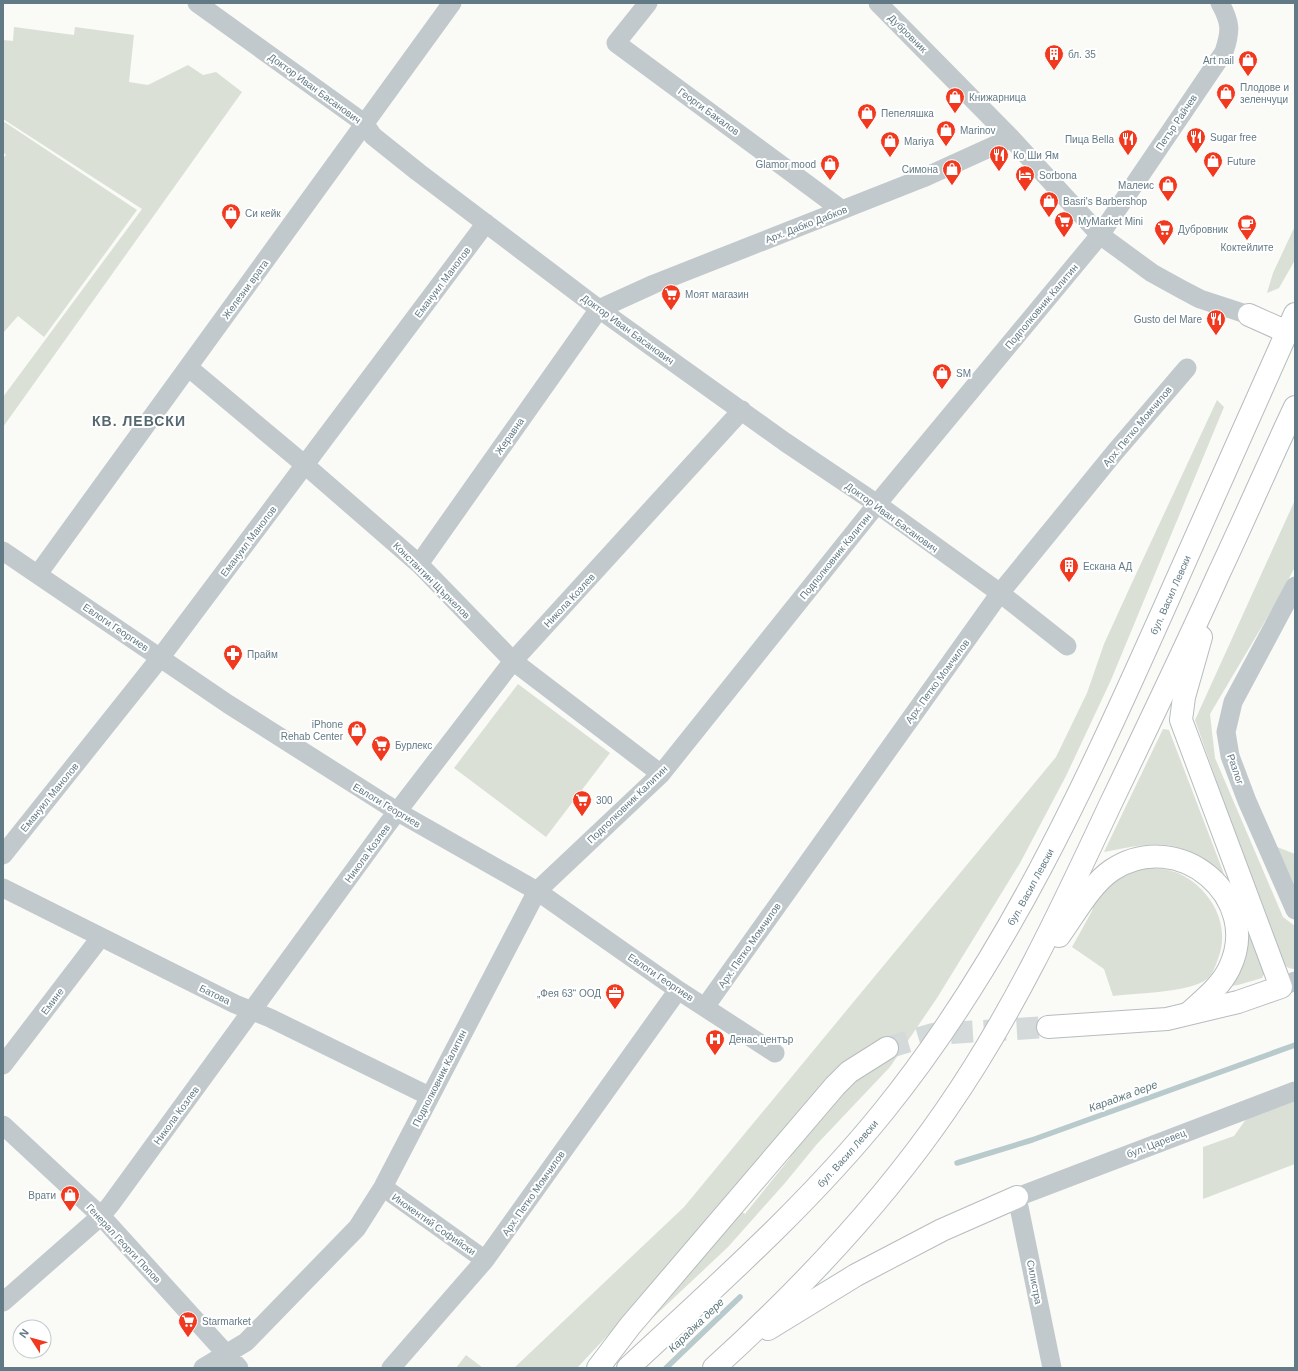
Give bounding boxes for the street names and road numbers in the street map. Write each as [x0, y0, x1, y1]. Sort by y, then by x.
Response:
street label: Дубровник [886, 12, 930, 55]
street label: Доктор Иван Басанович [266, 51, 363, 126]
street label: Георги Бакалов [676, 86, 741, 137]
street label: Петър Райчев [1154, 92, 1199, 152]
street label: Арх. Дабко Дабков [764, 204, 849, 245]
street label: Емануил Манолов [412, 245, 473, 320]
street label: Железни врата [220, 257, 271, 321]
street label: Подполковник Калитин [1003, 262, 1080, 351]
street label: Доктор Иван Басанович [579, 292, 676, 367]
street label: Арх. Петко Момчилов [1101, 384, 1174, 469]
street label: Жеравна [493, 415, 526, 457]
street label: Доктор Иван Басанович [843, 480, 940, 555]
street label: Емануил Манолов [218, 504, 279, 579]
street label: Подполковник Калитин [797, 511, 873, 601]
street label: Константин Щъркелов [391, 540, 472, 621]
street label: бул. Васил Левски [1148, 554, 1193, 636]
street label: Никола Козлев [542, 571, 597, 629]
street label: Евлоги Георгиев [81, 601, 151, 653]
street label: Арх. Петко Момчилов [903, 637, 972, 725]
street label: Разлог [1225, 753, 1246, 786]
street label: Емануил Манолов [18, 761, 81, 834]
street label: Подполковник Калитин [585, 763, 670, 846]
street label: Евлоги Георгиев [351, 781, 422, 830]
street label: Никола Козлев [343, 822, 392, 885]
street label: бул. Васил Левски [1005, 847, 1056, 927]
street label: Арх. Петко Момчилов [716, 901, 783, 990]
street label: Евлоги Георгиев [626, 951, 696, 1003]
street label: Батова [198, 982, 232, 1007]
street label: Емине [39, 986, 66, 1017]
street label: Подполковник Калитин [410, 1028, 469, 1128]
street label: Никола Козлев [152, 1084, 201, 1147]
street label: бул. Васил Левски [815, 1118, 880, 1189]
street label: бул. Царевец [1125, 1127, 1188, 1160]
street label: Арх. Петко Момчилов [500, 1149, 567, 1238]
street label: Инокентий Софийски [390, 1191, 478, 1257]
street label: Генерал Георги Попов [84, 1202, 163, 1285]
street label: Силистра [1025, 1259, 1044, 1306]

